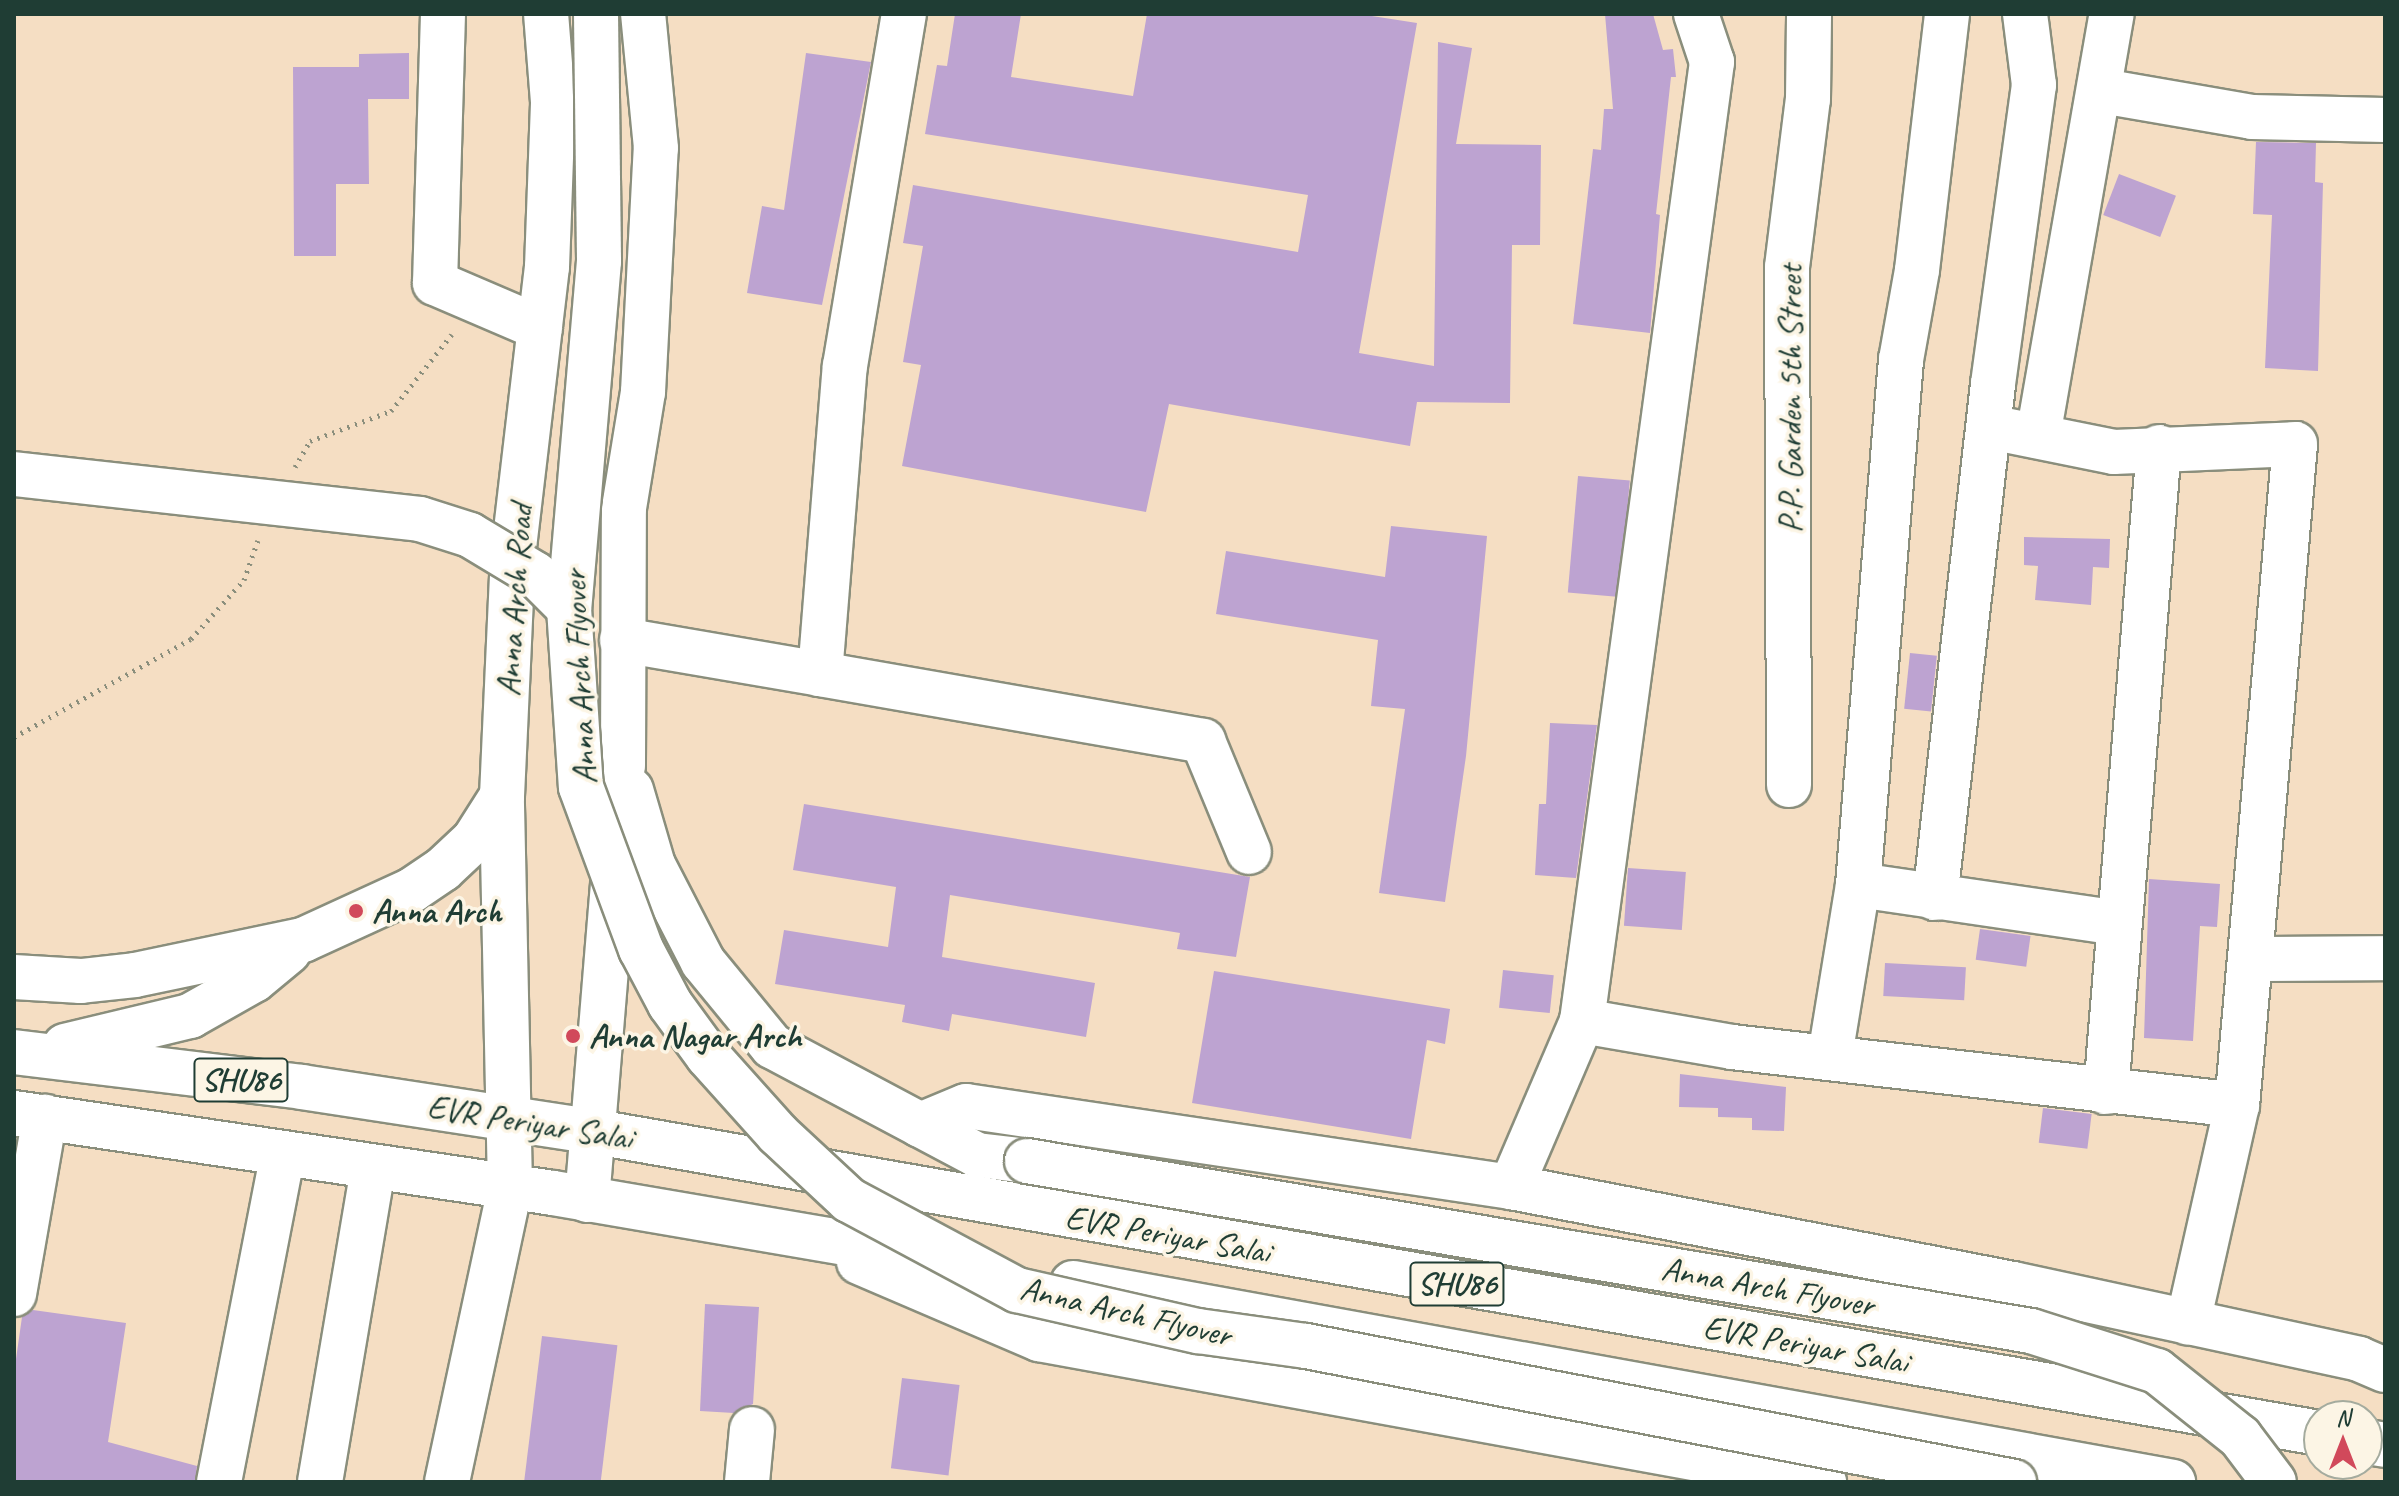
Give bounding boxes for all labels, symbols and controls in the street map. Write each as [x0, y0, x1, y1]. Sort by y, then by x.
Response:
street label: P.P. Garden 5th Street [1770, 264, 1810, 534]
street label: Anna Arch Road [487, 503, 541, 697]
street label: Anna Arch Flyover [553, 569, 605, 785]
place label: Anna Arch [372, 891, 501, 931]
marker: Anna Arch [347, 902, 365, 920]
place label: Anna Nagar Arch [589, 1016, 801, 1056]
marker: Anna Nagar Arch [564, 1027, 582, 1045]
road number: SHU86 [193, 1052, 289, 1108]
street label: EVR Periyar Salai [425, 1086, 635, 1158]
street label: EVR Periyar Salai [1063, 1196, 1273, 1272]
street label: Anna Arch Flyover [1659, 1247, 1877, 1325]
road number: SHU86 [1409, 1256, 1505, 1312]
street label: Anna Arch Flyover [1017, 1267, 1235, 1355]
street label: EVR Periyar Salai [1701, 1306, 1911, 1382]
north arrow [2303, 1400, 2383, 1480]
text: N [2336, 1404, 2350, 1432]

